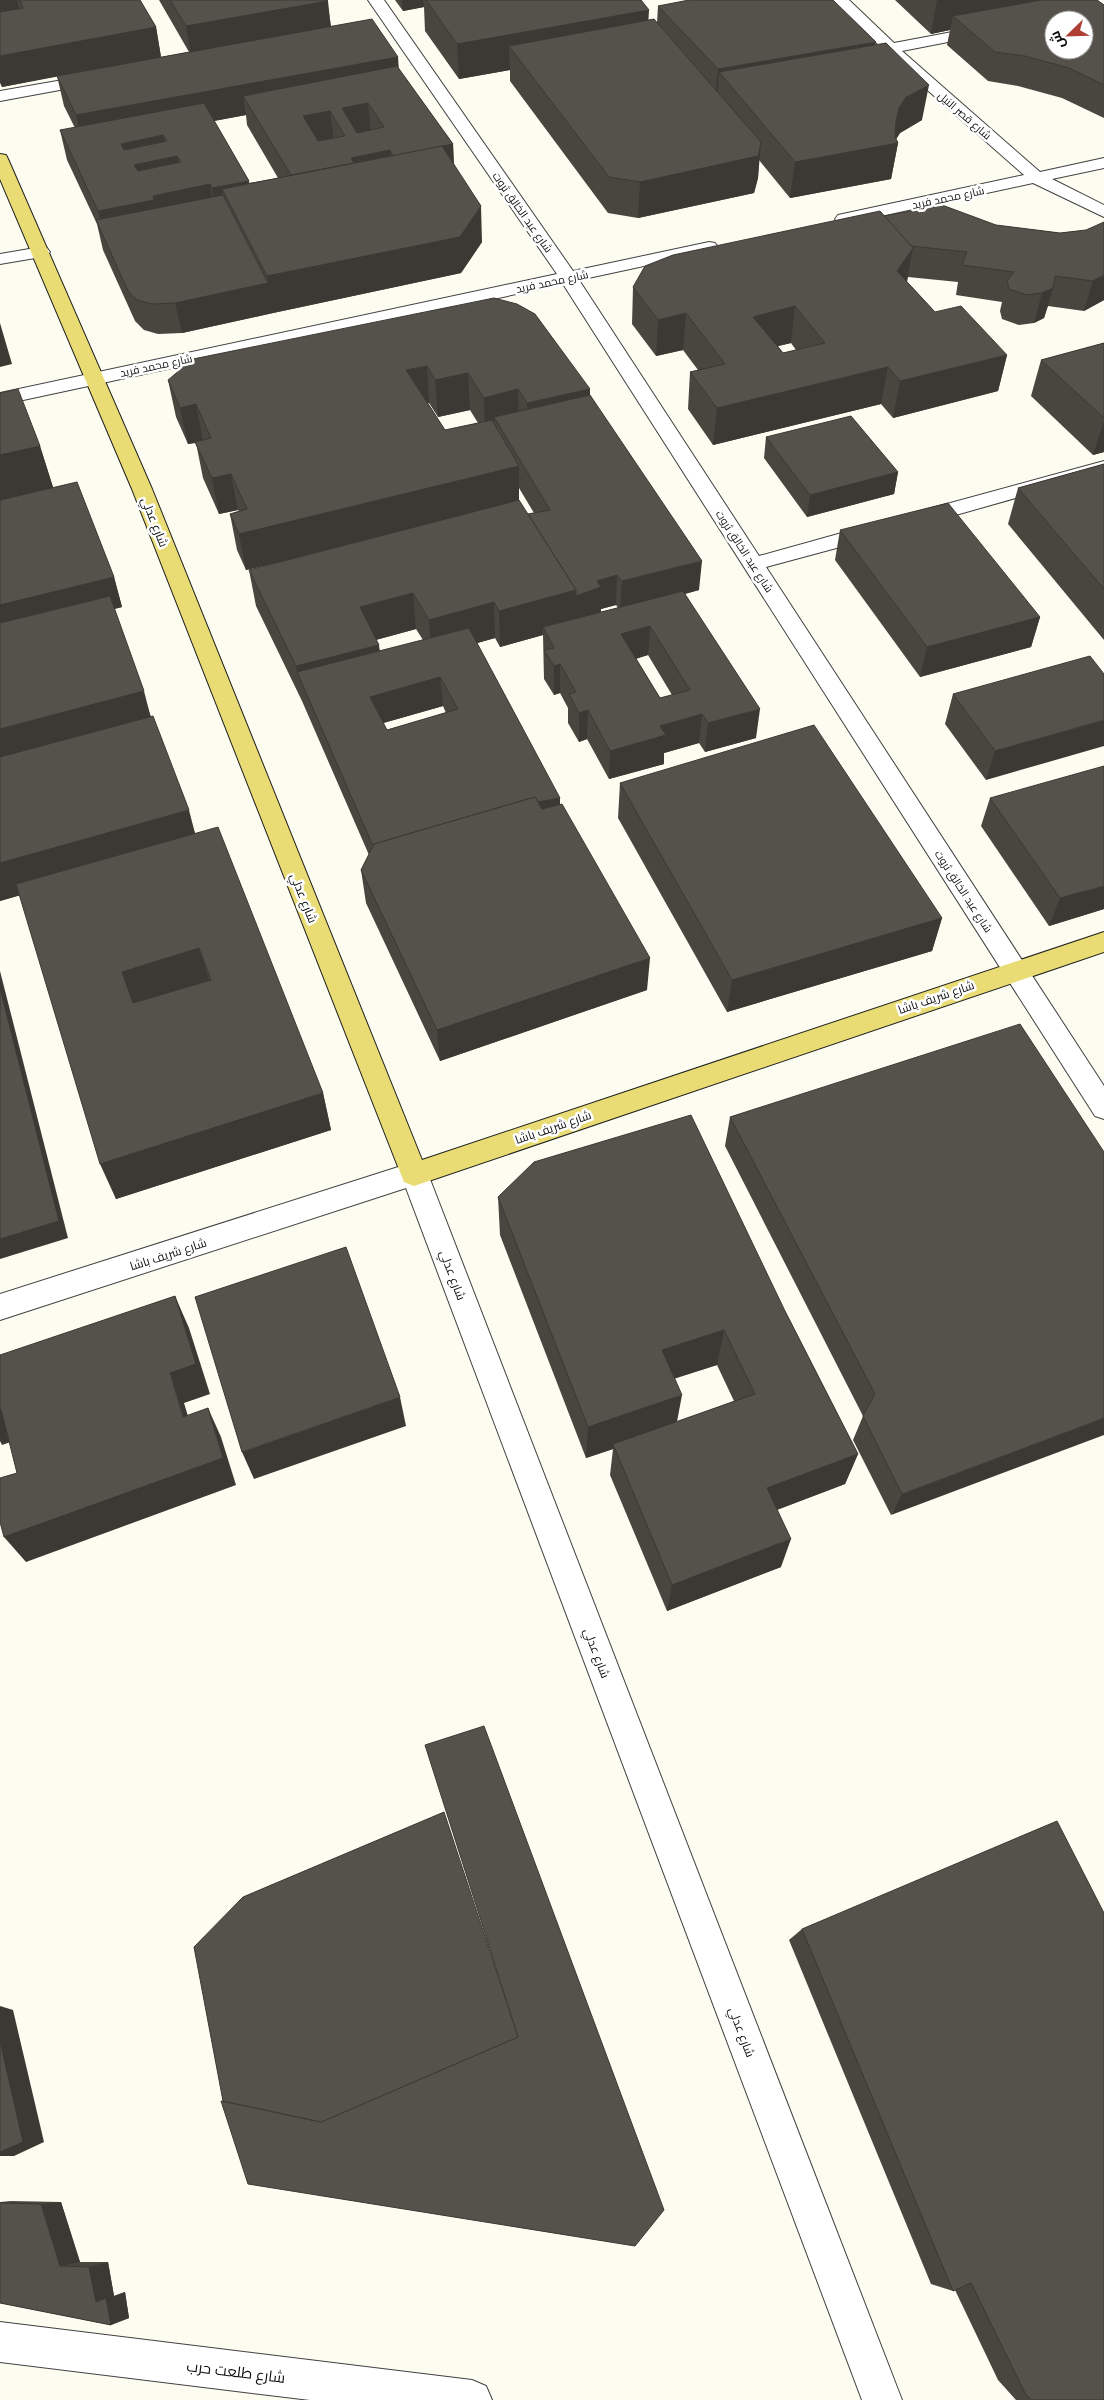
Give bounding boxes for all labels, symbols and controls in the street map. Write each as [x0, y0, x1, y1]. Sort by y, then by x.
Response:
north arrow [1044, 10, 1094, 60]
text: ش [1044, 28, 1069, 52]
street label: شارع قصر النيل [934, 88, 995, 143]
street label: شارع عبد الخالق ثروت [489, 169, 556, 256]
street label: شارع محمد فريد [910, 182, 986, 213]
street label: شارع محمد فريد [514, 266, 590, 297]
street label: شارع محمد فريد [118, 350, 194, 381]
street label: شارع عدلي [135, 495, 173, 550]
street label: شارع عبد الخالق ثروت [712, 507, 777, 596]
street label: شارع عبد الخالق ثروت [931, 847, 996, 936]
street label: شارع عدلي [284, 871, 322, 926]
street label: شارع شريف باشا [895, 976, 977, 1018]
street label: شارع شريف باشا [512, 1106, 594, 1148]
street label: شارع شريف باشا [127, 1234, 209, 1274]
street label: شارع عدلي [434, 1248, 470, 1303]
street label: شارع عدلي [578, 1626, 614, 1681]
street label: شارع عدلي [723, 2005, 759, 2060]
street label: شارع طلعت حرب [185, 2355, 286, 2389]

